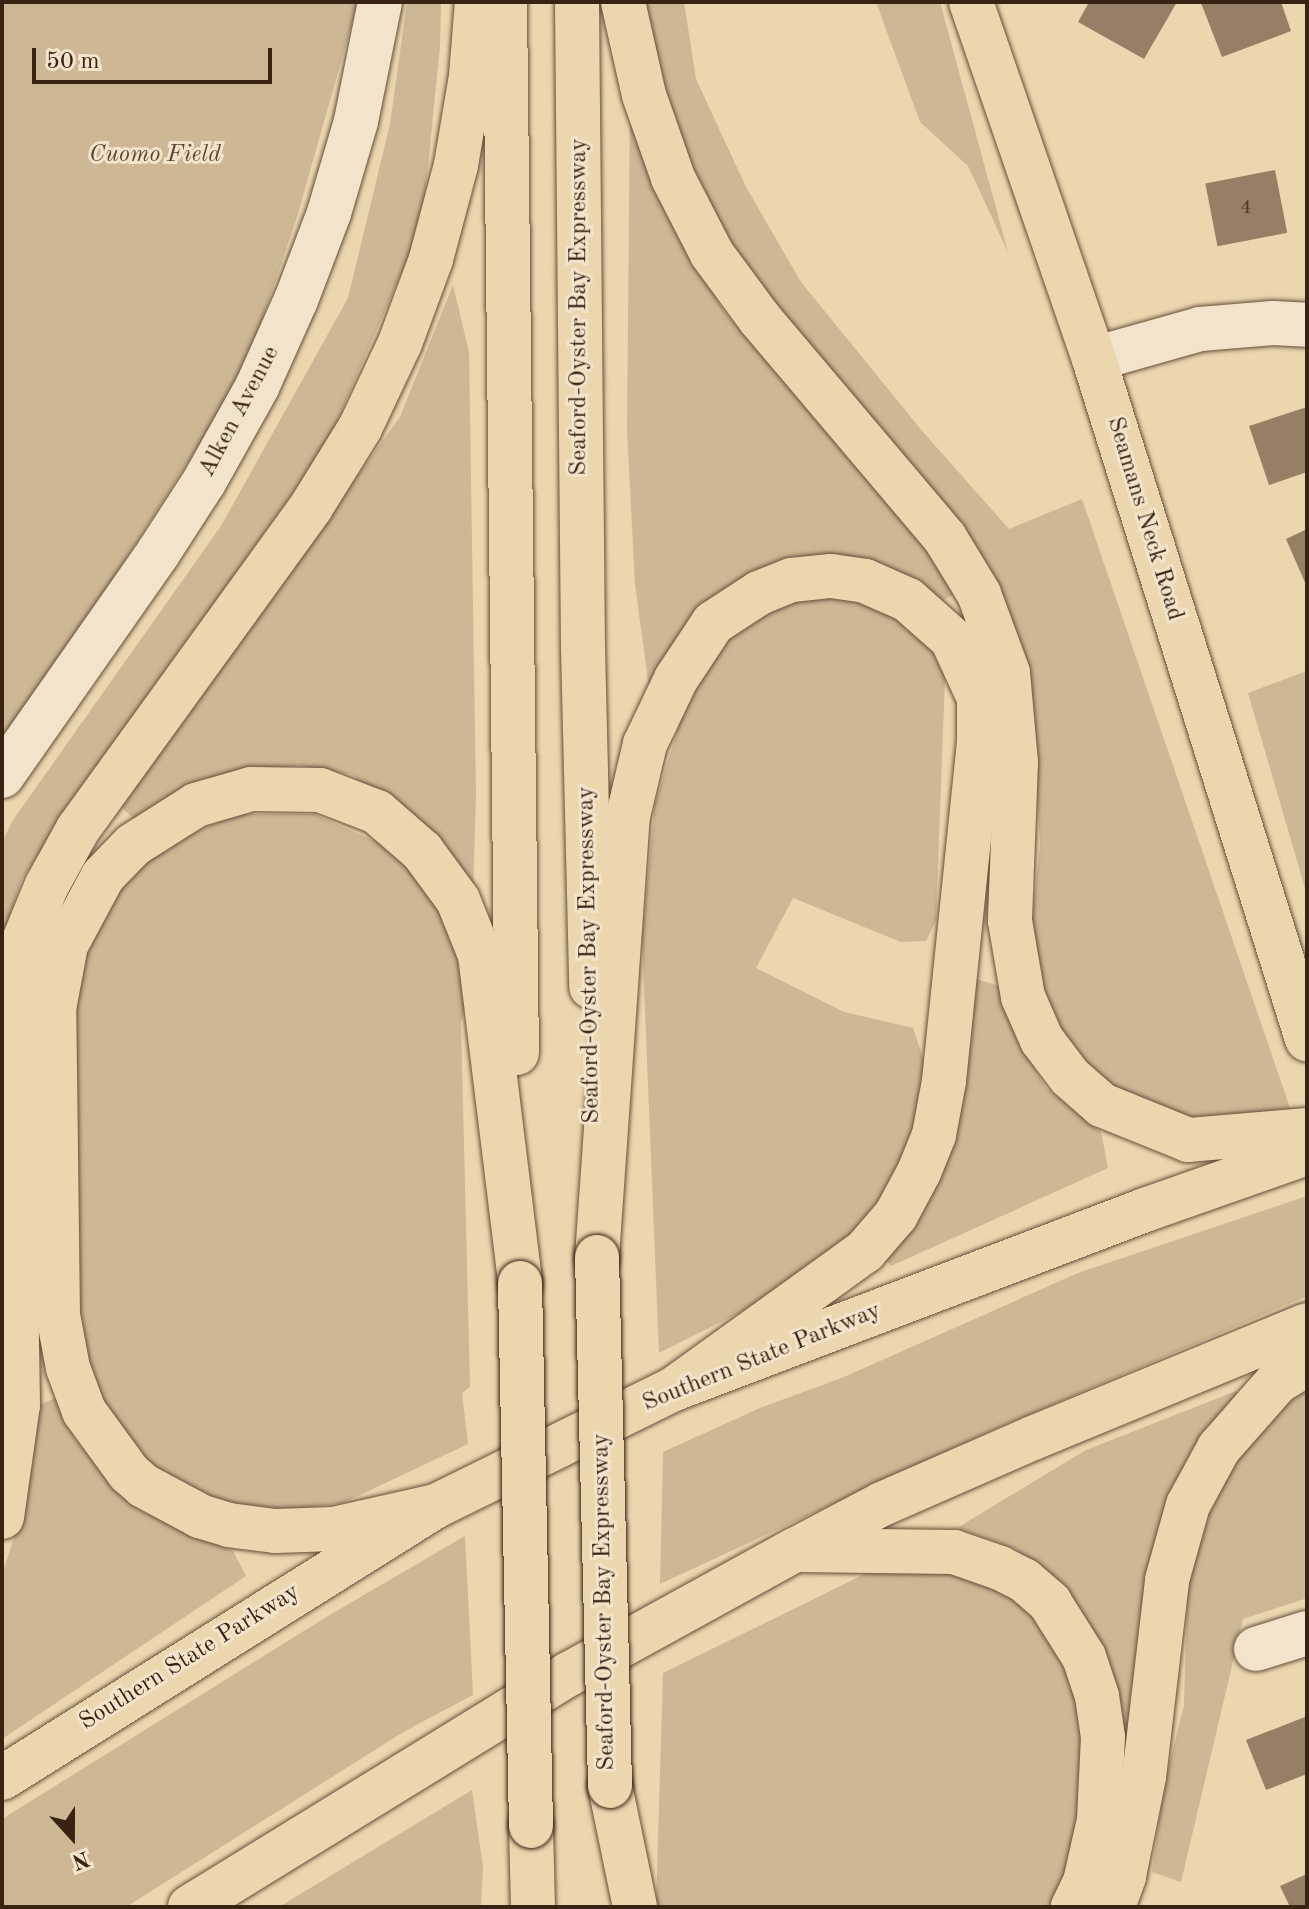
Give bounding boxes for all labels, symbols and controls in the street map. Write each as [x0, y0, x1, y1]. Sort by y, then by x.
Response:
scale bar [36, 32, 276, 82]
text: 50 m [46, 50, 100, 74]
street label: Seaford-Oyster Bay Expressway [566, 138, 594, 476]
park label: Cuomo Field [89, 142, 221, 170]
house number: 4 [1240, 196, 1252, 220]
street label: Alken Avenue [193, 342, 287, 482]
street label: Seamans Neck Road [1099, 414, 1189, 624]
street label: Seaford-Oyster Bay Expressway [573, 786, 607, 1124]
street label: Southern State Parkway [639, 1297, 885, 1419]
street label: Seaford-Oyster Bay Expressway [588, 1433, 622, 1771]
street label: Southern State Parkway [74, 1578, 306, 1738]
north arrow [32, 1797, 112, 1877]
text: N [69, 1846, 92, 1873]

